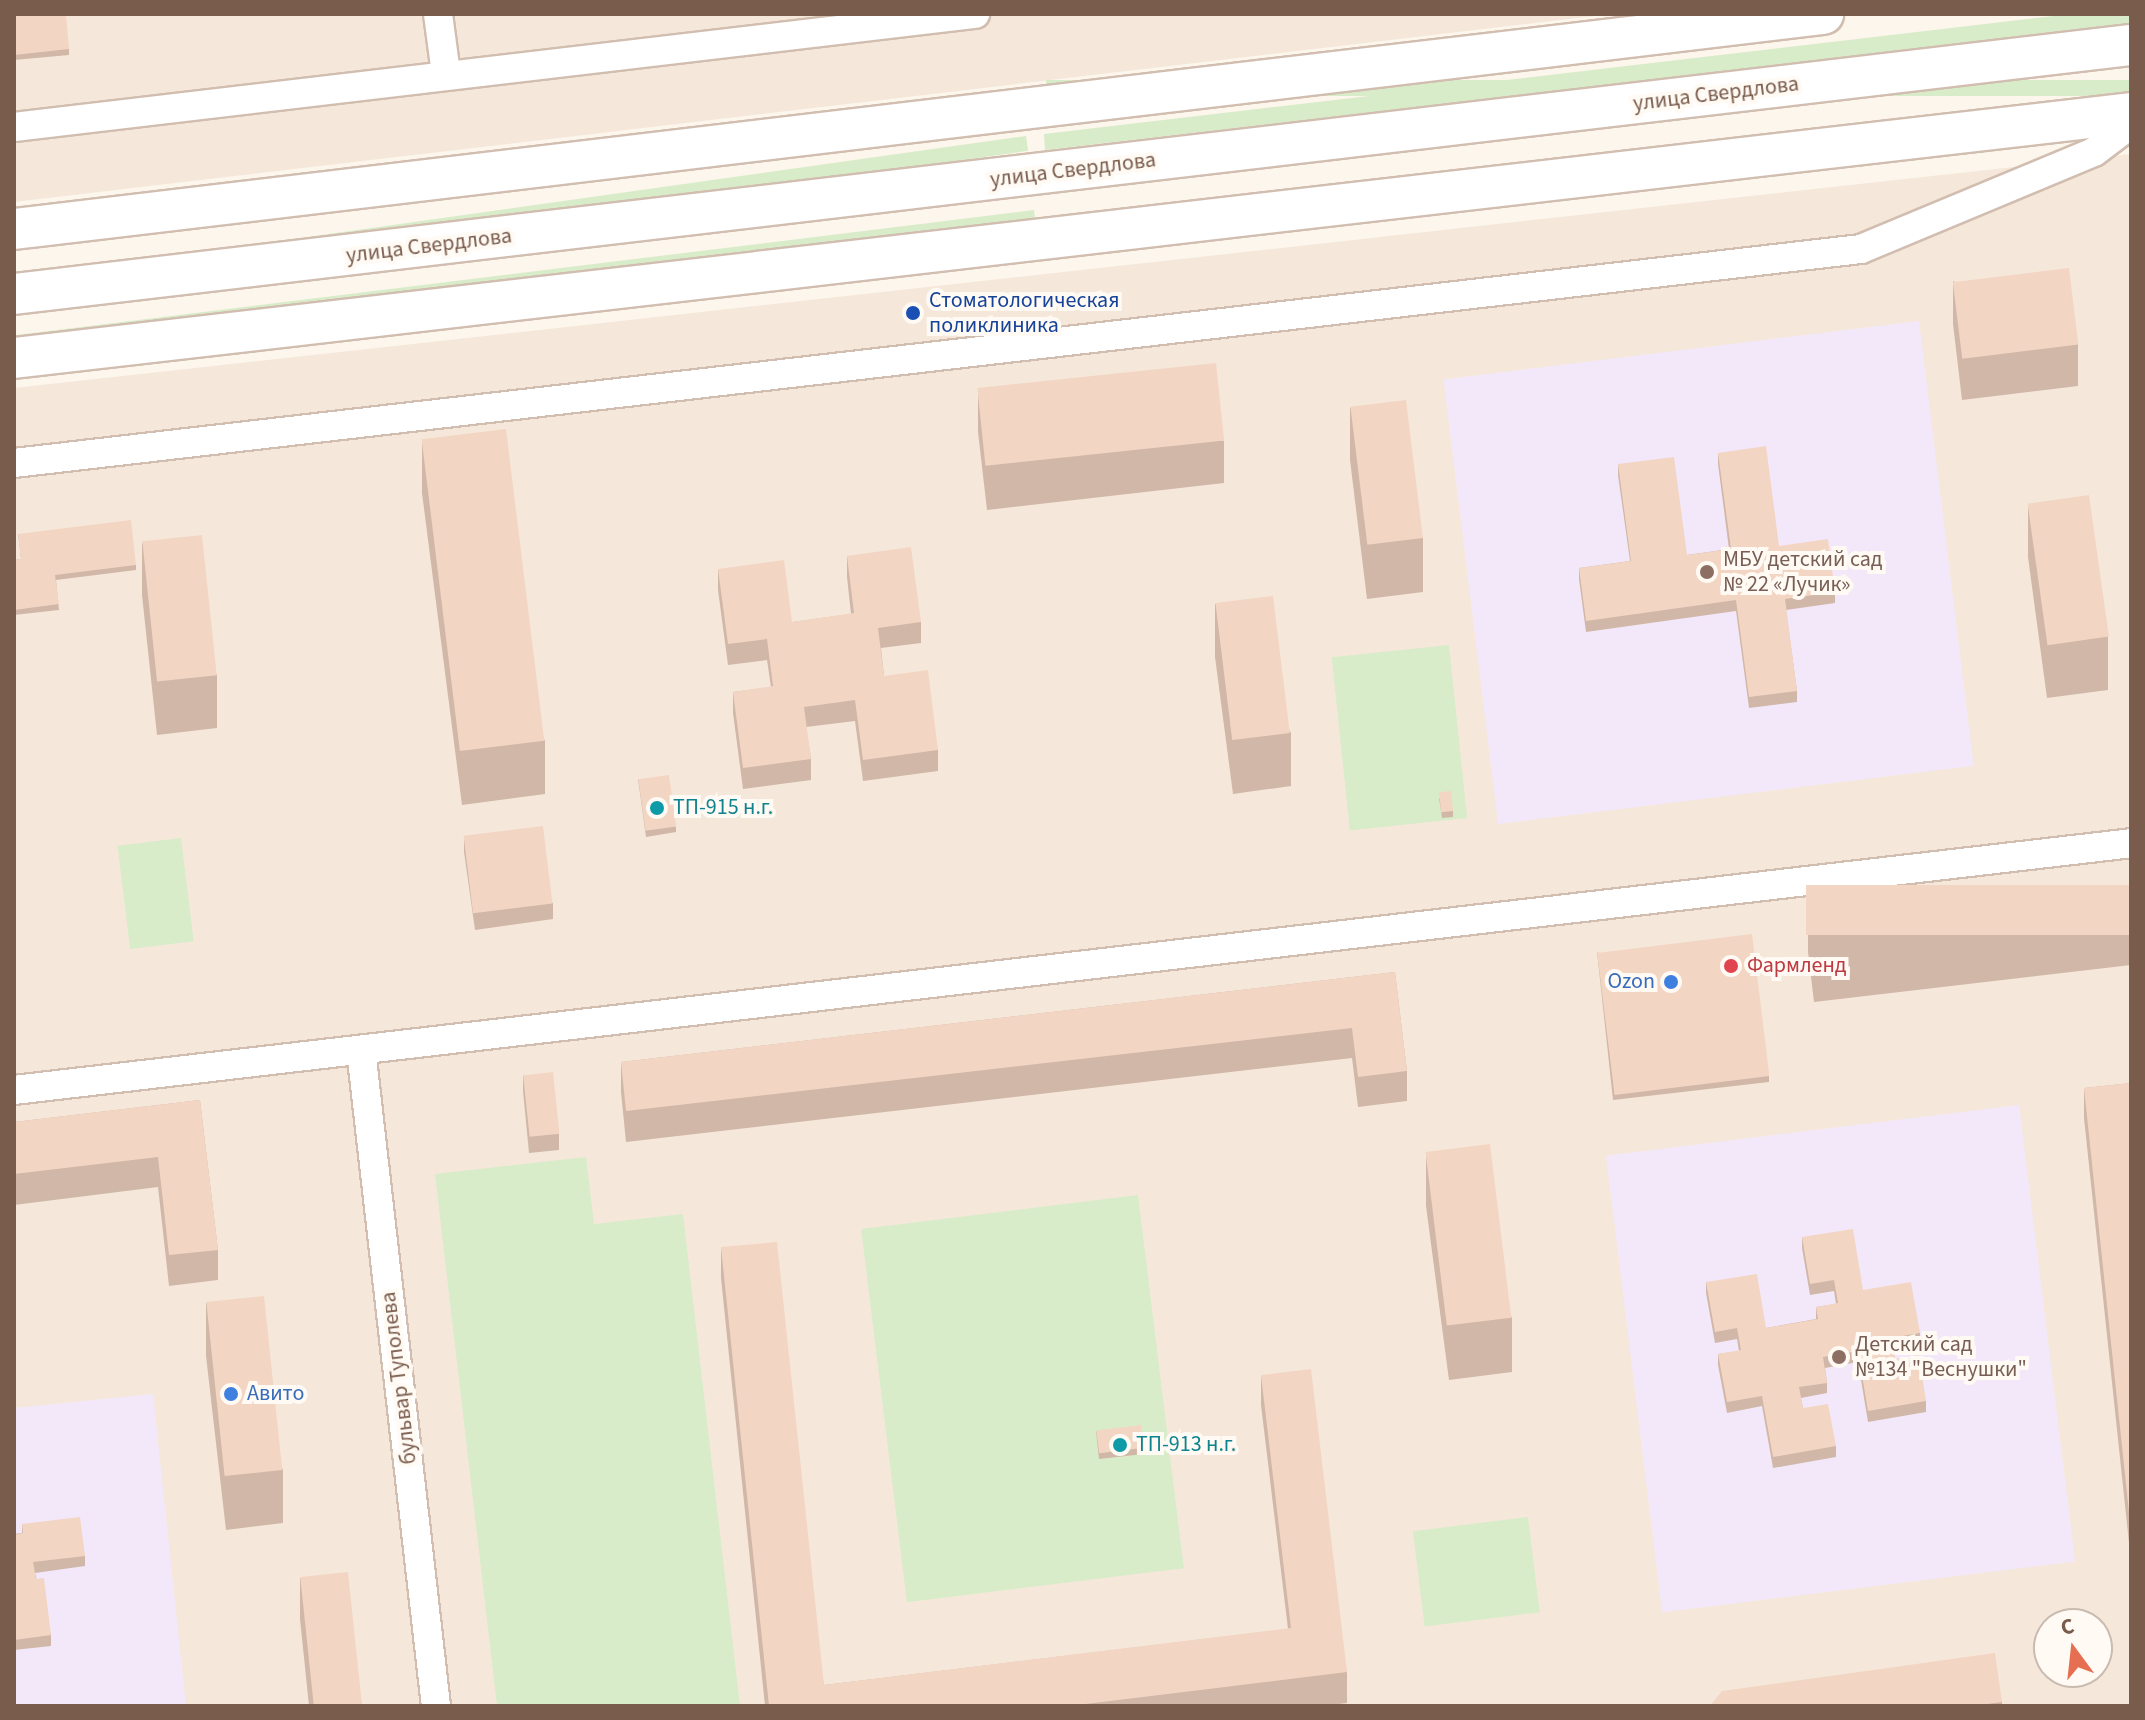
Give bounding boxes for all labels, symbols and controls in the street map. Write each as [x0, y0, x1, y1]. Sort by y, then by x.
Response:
street label: улица Свердлова [1632, 71, 1800, 117]
street label: улица Свердлова [989, 147, 1157, 193]
street label: улица Свердлова [345, 223, 513, 269]
place label: Стоматологическая поликлиника [929, 287, 1120, 338]
marker: Стоматологическая поликлиника [904, 304, 922, 322]
place label: МБУ детский сад № 22 «Лучик» [1723, 546, 1883, 598]
marker: МБУ детский сад № 22 «Лучик» [1698, 563, 1716, 581]
place label: ТП-915 н.г. [673, 795, 773, 821]
marker: ТП-915 н.г. [648, 799, 666, 817]
place label: Фармленд [1747, 953, 1847, 979]
marker: Фармленд [1722, 957, 1740, 975]
place label: Ozon [1607, 969, 1655, 995]
marker: Ozon [1662, 973, 1680, 991]
street label: бульвар Туполева [375, 1290, 423, 1466]
place label: Детский сад №134 "Веснушки" [1855, 1331, 2027, 1382]
marker: Детский сад №134 "Веснушки" [1830, 1348, 1848, 1366]
place label: Авито [247, 1381, 304, 1407]
marker: Авито [222, 1385, 240, 1403]
place label: ТП-913 н.г. [1136, 1432, 1236, 1458]
marker: ТП-913 н.г. [1111, 1436, 1129, 1454]
north arrow [2033, 1608, 2113, 1688]
text: С [2057, 1610, 2078, 1644]

